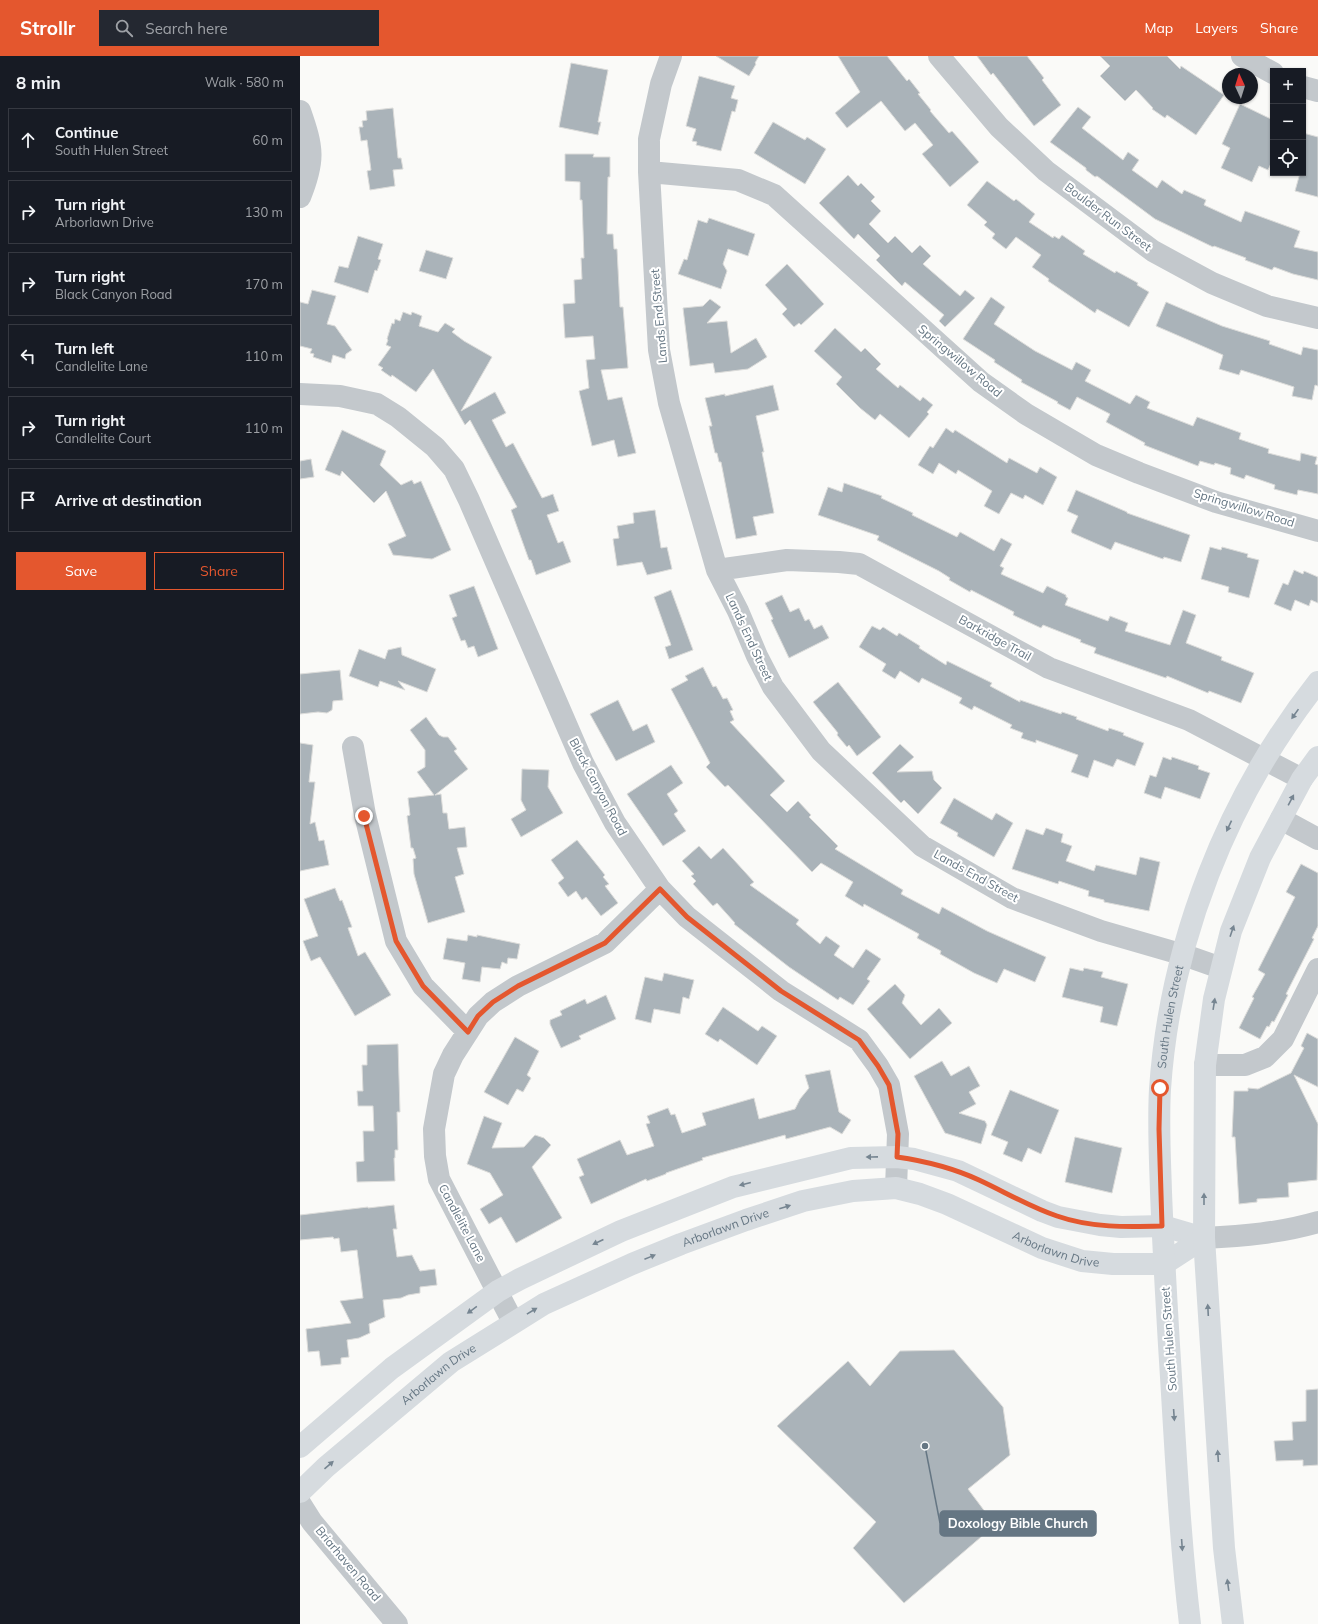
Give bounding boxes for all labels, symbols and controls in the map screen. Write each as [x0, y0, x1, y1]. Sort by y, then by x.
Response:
search box [99, 10, 379, 46]
text: Strollr [20, 16, 75, 40]
icon: search [113, 17, 135, 39]
text: Search here [145, 19, 228, 38]
text: Map [1144, 19, 1173, 37]
text: Layers [1195, 19, 1238, 37]
text: Share [1260, 19, 1298, 37]
north arrow [1222, 68, 1258, 104]
map controls [1270, 68, 1306, 176]
button: + [1270, 68, 1306, 104]
text: 8 min [16, 72, 61, 93]
text: Walk · 580 m [205, 74, 284, 90]
button: − [1270, 104, 1306, 140]
text: Continue [55, 123, 118, 142]
icon: ahead [17, 129, 39, 151]
text: 60 m [253, 132, 283, 148]
button: locate [1270, 140, 1306, 176]
text: South Hulen Street [55, 142, 168, 158]
street label: Boulder Run Street [1062, 179, 1155, 254]
text: Turn right [55, 195, 125, 214]
icon: right [17, 201, 39, 223]
text: 130 m [245, 204, 283, 220]
text: Arborlawn Drive [55, 214, 154, 230]
text: Turn right [55, 267, 125, 286]
street label: Lands End Street [647, 268, 670, 364]
icon: right [17, 273, 39, 295]
text: 170 m [245, 276, 283, 292]
text: Black Canyon Road [55, 286, 172, 302]
street label: Springwillow Road [915, 321, 1005, 400]
text: Turn left [55, 339, 114, 358]
icon: left [17, 345, 39, 367]
text: 110 m [245, 348, 283, 364]
text: Candlelite Lane [55, 358, 148, 374]
text: Turn right [55, 411, 125, 430]
icon: right [17, 417, 39, 439]
text: 110 m [245, 420, 283, 436]
text: Candlelite Court [55, 430, 151, 446]
street label: Springwillow Road [1192, 485, 1297, 530]
icon: arrive [17, 489, 39, 511]
text: Arrive at destination [55, 491, 202, 510]
button: Save [16, 552, 146, 590]
button: Share [154, 552, 284, 590]
street label: Lands End Street [723, 591, 776, 683]
street label: Barkridge Trail [956, 611, 1034, 664]
one-way arrow [1291, 708, 1299, 719]
street label: Black Canyon Road [566, 735, 631, 838]
one-way arrow [1288, 794, 1294, 806]
route end [355, 807, 373, 825]
one-way arrow [1226, 820, 1232, 832]
street label: Lands End Street [931, 846, 1021, 905]
one-way arrow [1229, 924, 1235, 936]
street label: South Hulen Street [1154, 964, 1186, 1069]
one-way arrow [1211, 998, 1217, 1010]
route start [1151, 1079, 1169, 1097]
one-way arrow [865, 1154, 878, 1160]
street label: Candlelite Lane [436, 1181, 489, 1264]
one-way arrow [739, 1181, 751, 1187]
one-way arrow [1201, 1192, 1207, 1205]
one-way arrow [780, 1204, 792, 1210]
street label: Arborlawn Drive [680, 1205, 771, 1250]
street label: Arborlawn Drive [1010, 1227, 1100, 1270]
one-way arrow [592, 1239, 604, 1245]
one-way arrow [645, 1253, 657, 1259]
street label: South Hulen Street [1157, 1286, 1180, 1392]
one-way arrow [1205, 1304, 1212, 1316]
one-way arrow [466, 1306, 477, 1314]
one-way arrow [526, 1307, 538, 1314]
street label: Arborlawn Drive [398, 1340, 479, 1408]
one-way arrow [1170, 1409, 1177, 1421]
one-way arrow [1214, 1450, 1221, 1462]
one-way arrow [323, 1461, 334, 1470]
callout: Doxology Bible Church [940, 1511, 1096, 1536]
text: Doxology Bible Church [948, 1515, 1088, 1532]
street label: Briarhaven Road [313, 1523, 384, 1604]
one-way arrow [1178, 1539, 1185, 1551]
one-way arrow [1225, 1579, 1231, 1591]

